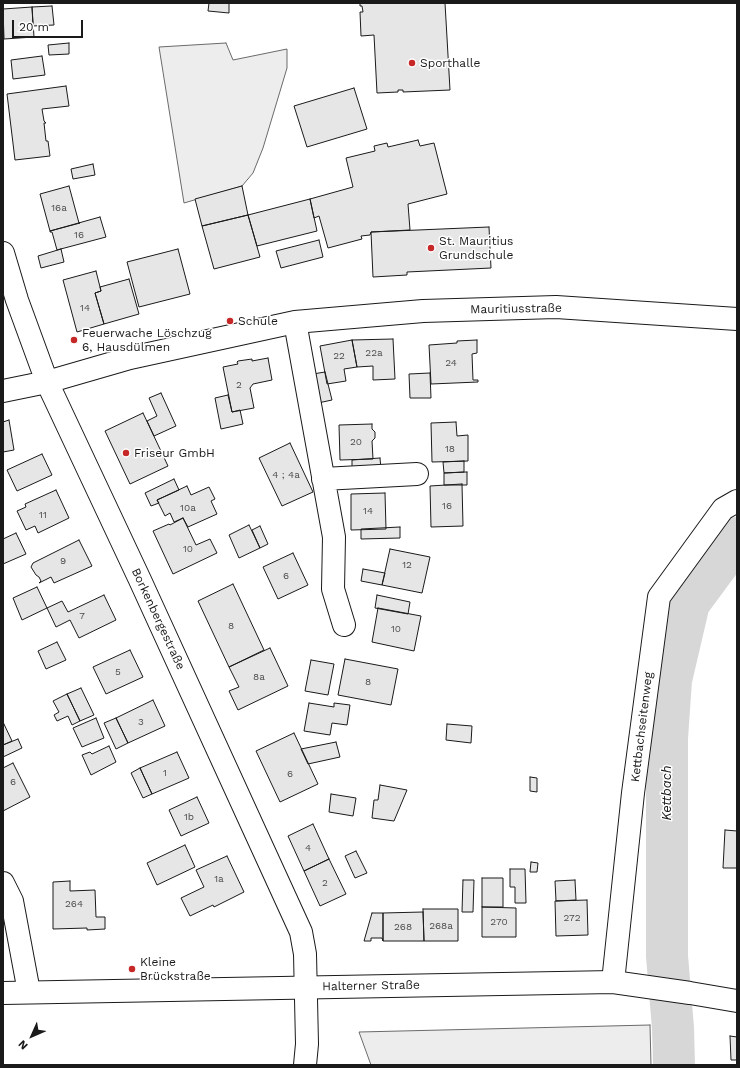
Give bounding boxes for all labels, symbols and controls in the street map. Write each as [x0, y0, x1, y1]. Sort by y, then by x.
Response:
scale bar [14, 12, 85, 38]
text: 20 m [19, 20, 49, 34]
place label: Sporthalle [420, 56, 480, 70]
marker: Sporthalle [407, 58, 417, 68]
house number: 16a [51, 202, 67, 214]
house number: 16 [74, 229, 84, 241]
place label: St. Mauritius Grundschule [439, 234, 513, 262]
marker: St. Mauritius Grundschule [426, 243, 436, 253]
street label: Mauritiusstraße [470, 301, 562, 317]
house number: 14 [80, 302, 90, 314]
place label: Schule [238, 314, 278, 328]
marker: Schule [225, 316, 235, 326]
place label: Feuerwache Löschzug 6, Hausdülmen [82, 326, 212, 354]
marker: Feuerwache Löschzug 6, Hausdülmen [69, 335, 79, 345]
house number: 22a [365, 347, 383, 359]
house number: 22 [333, 350, 345, 362]
house number: 24 [445, 357, 457, 369]
house number: 2 [236, 379, 242, 391]
house number: 20 [350, 436, 362, 448]
house number: 18 [445, 443, 455, 455]
place label: Friseur GmbH [134, 446, 215, 460]
marker: Friseur GmbH [121, 448, 131, 458]
house number: 4 ; 4a [272, 469, 300, 481]
house number: 16 [442, 500, 452, 512]
house number: 10a [180, 502, 196, 514]
house number: 14 [363, 505, 373, 517]
house number: 11 [39, 509, 47, 521]
house number: 10 [183, 543, 193, 555]
house number: 9 [60, 555, 66, 567]
house number: 12 [402, 559, 412, 571]
street label: Borkenbergestraße [128, 566, 188, 672]
house number: 6 [283, 570, 289, 582]
house number: 7 [79, 610, 85, 622]
house number: 8 [228, 620, 234, 632]
house number: 10 [391, 623, 401, 635]
house number: 5 [115, 666, 121, 678]
house number: 8a [253, 671, 265, 683]
street label: Kettbachseitenweg [628, 671, 656, 783]
house number: 8 [365, 676, 371, 688]
house number: 3 [138, 716, 144, 728]
water label: Kettbach [659, 765, 675, 821]
house number: 1 [163, 767, 167, 779]
house number: 6 [287, 768, 293, 780]
house number: 6 [10, 776, 16, 788]
house number: 1b [184, 811, 194, 823]
house number: 4 [305, 842, 311, 854]
house number: 1a [214, 873, 224, 885]
house number: 2 [322, 877, 328, 889]
house number: 264 [65, 898, 83, 910]
house number: 272 [563, 912, 581, 924]
house number: 270 [490, 916, 508, 928]
house number: 268a [429, 920, 453, 932]
house number: 268 [394, 921, 412, 933]
place label: Kleine Brückstraße [140, 955, 211, 983]
marker: Kleine Brückstraße [127, 964, 137, 974]
street label: Halterner Straße [322, 978, 420, 994]
north arrow [12, 1016, 52, 1056]
text: N [16, 1037, 31, 1052]

